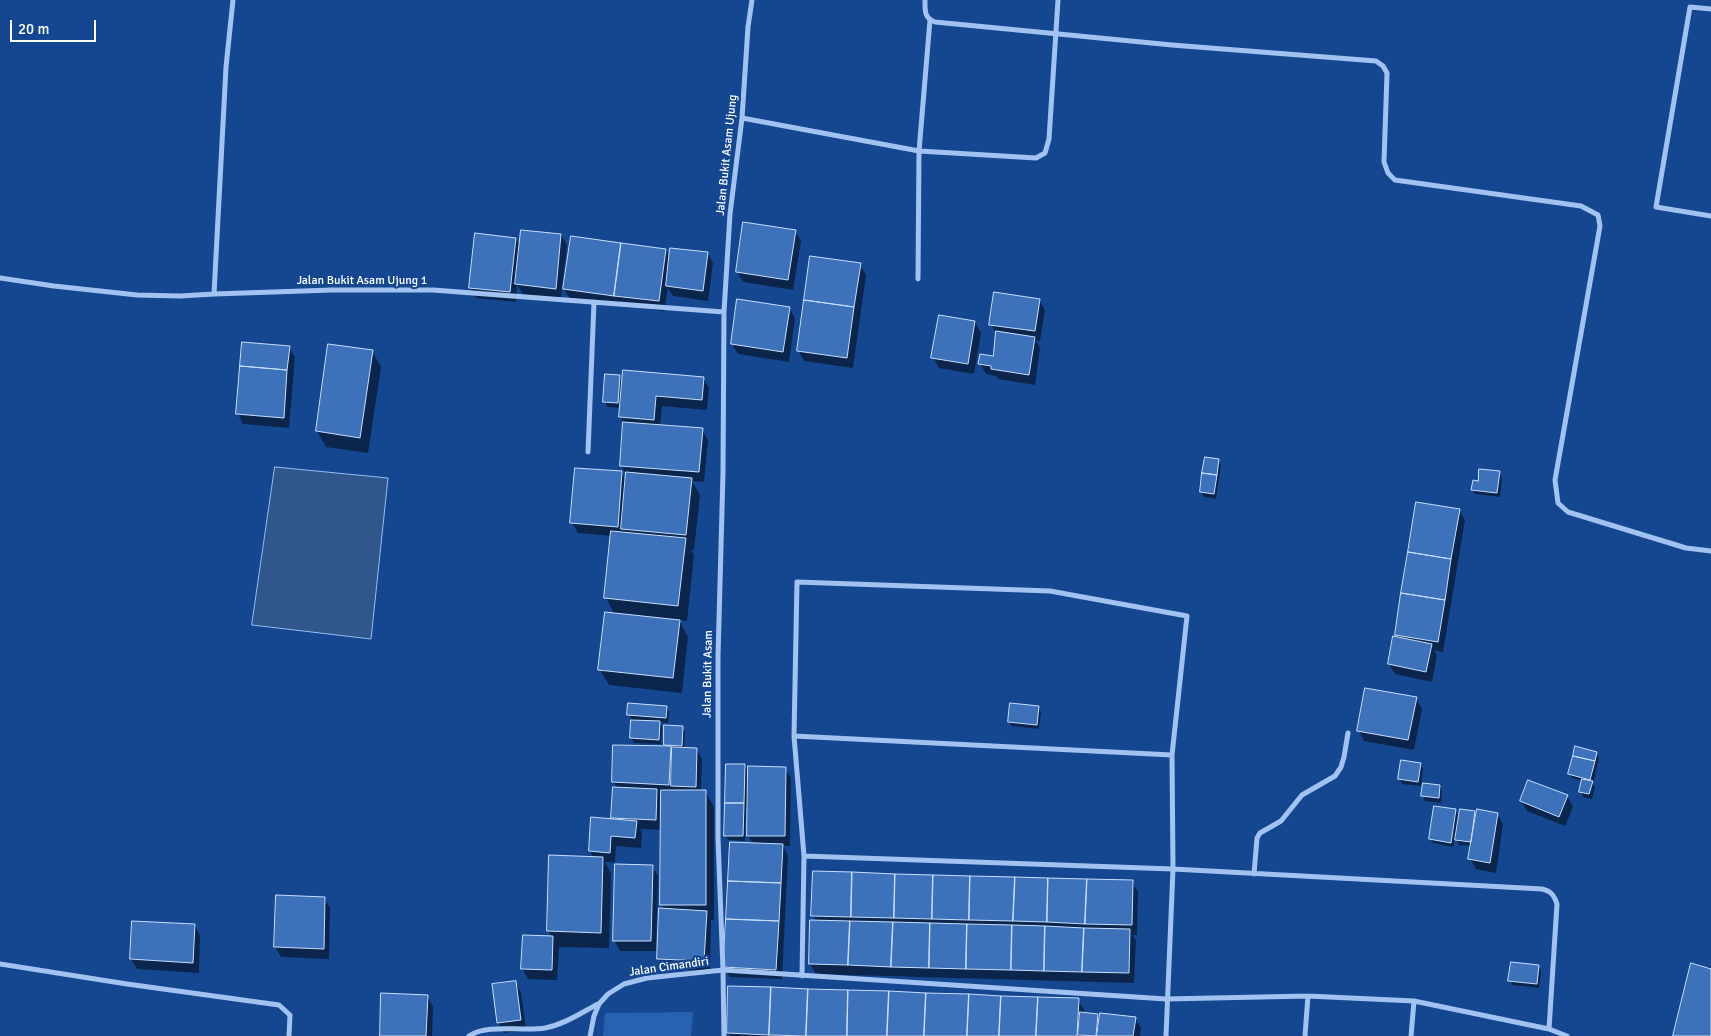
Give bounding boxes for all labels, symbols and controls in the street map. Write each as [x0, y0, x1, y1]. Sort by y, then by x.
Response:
scale bar [12, 10, 99, 42]
text: 20 m [18, 20, 49, 38]
street label: Jalan Bukit Asam Ujung [713, 94, 741, 216]
street label: Jalan Bukit Asam Ujung 1 [297, 274, 427, 288]
street label: Jalan Bukit Asam [700, 630, 716, 718]
street label: Jalan Cimandiri [628, 954, 710, 980]

